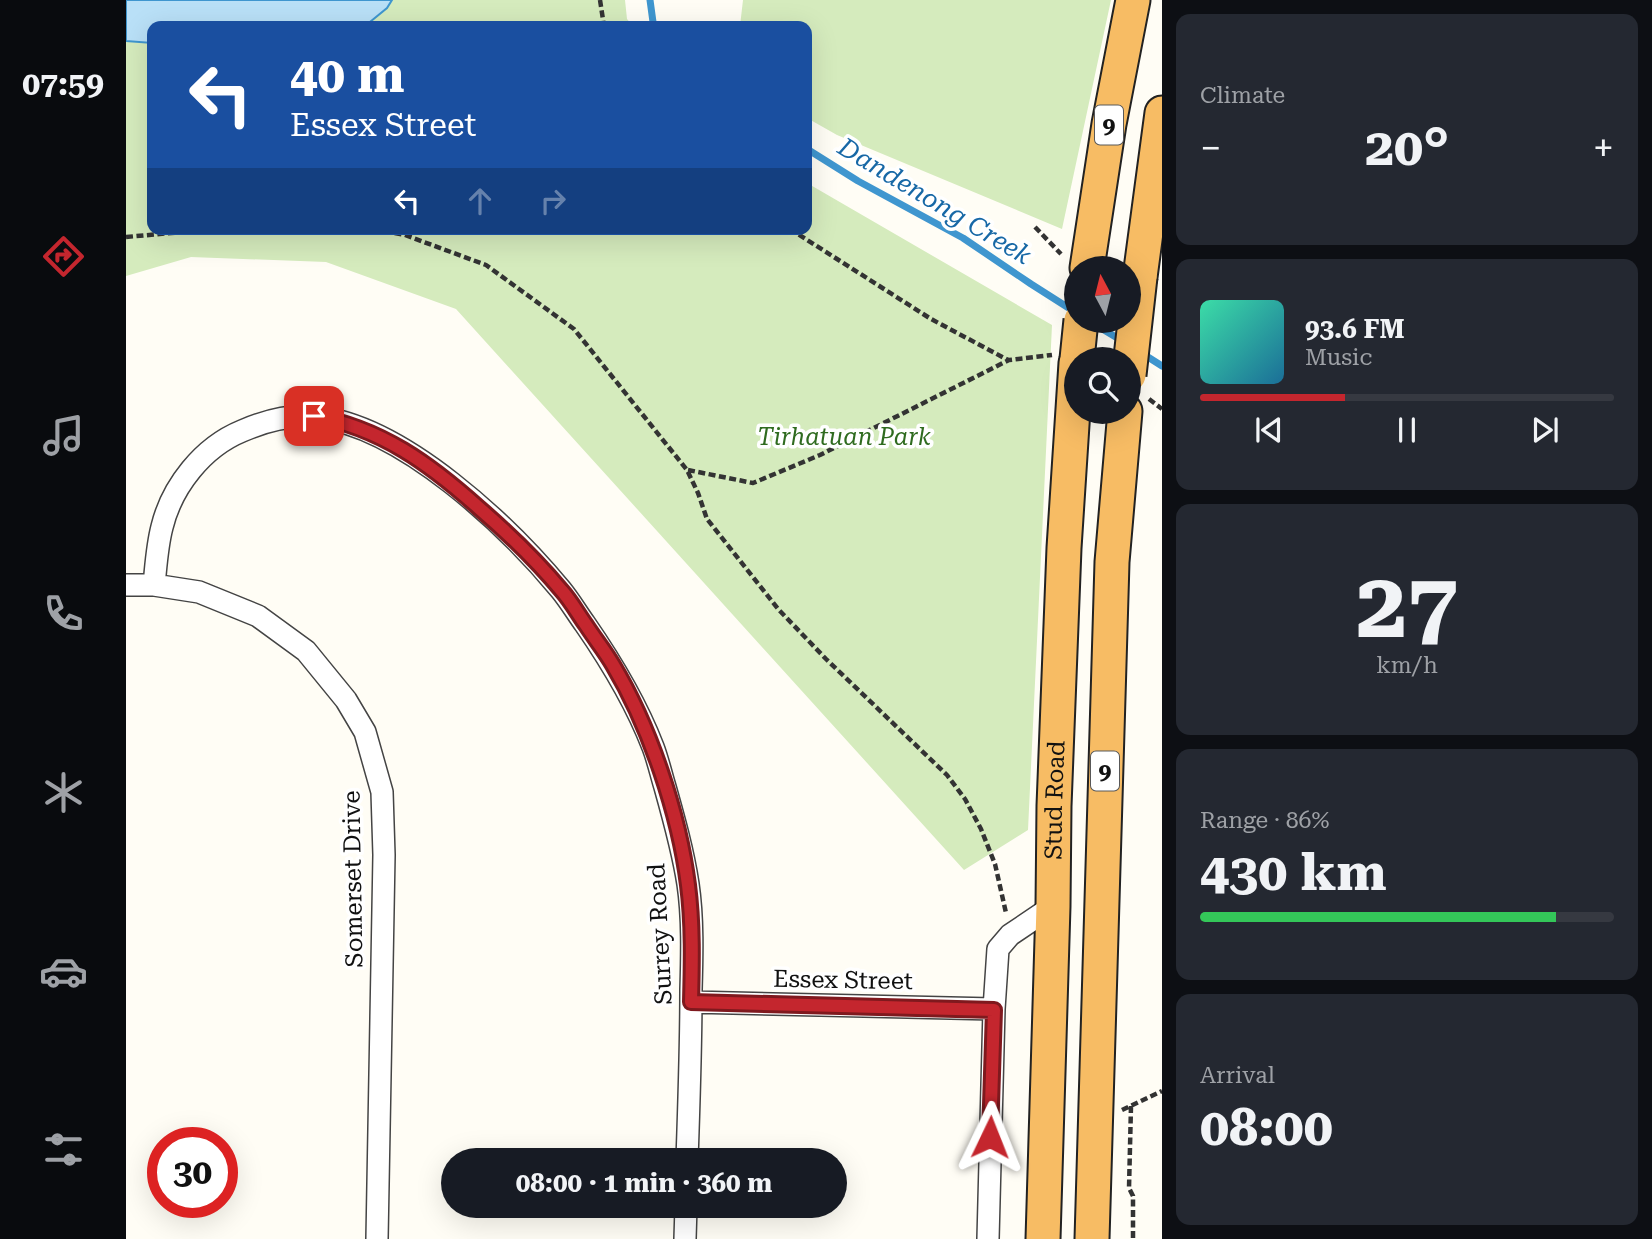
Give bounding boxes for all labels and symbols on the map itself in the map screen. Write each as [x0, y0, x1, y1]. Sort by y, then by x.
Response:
road number: 9 [1095, 106, 1123, 144]
water label: Dandenong Creek [832, 131, 1038, 271]
north arrow [1064, 256, 1141, 332]
pin [284, 386, 344, 446]
park label: Tirhatuan Park [757, 423, 931, 451]
street label: Stud Road [1039, 740, 1071, 860]
road number: 9 [1091, 751, 1119, 790]
street label: Somerset Drive [337, 790, 369, 968]
street label: Surrey Road [642, 863, 678, 1005]
street label: Essex Street [773, 965, 913, 995]
position arrow [953, 1100, 1027, 1174]
speed limit sign: 30 [147, 1127, 238, 1218]

